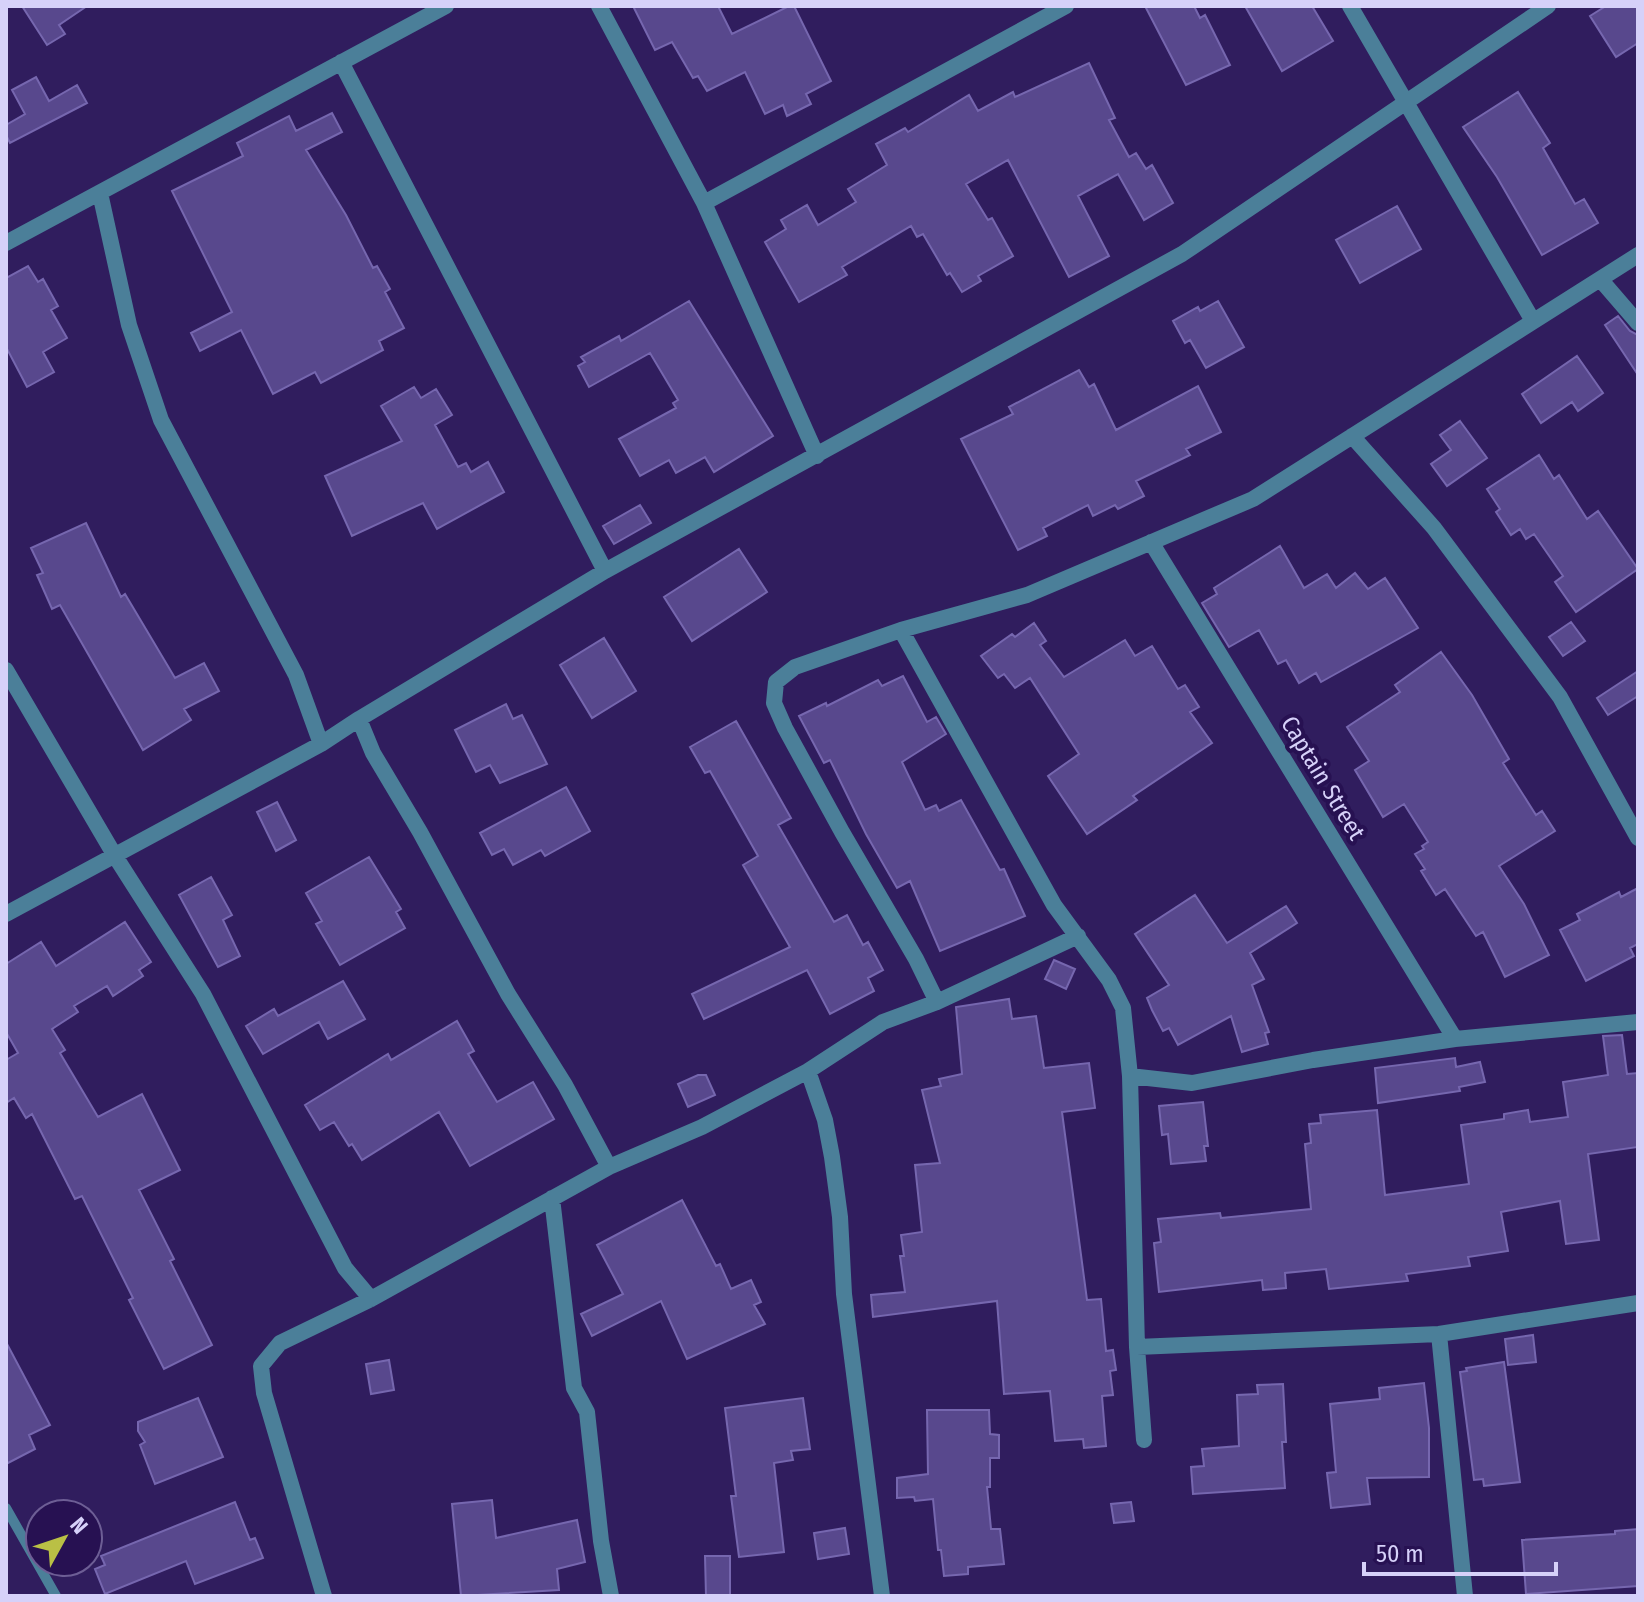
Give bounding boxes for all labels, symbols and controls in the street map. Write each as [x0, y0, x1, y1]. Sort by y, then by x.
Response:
street label: Captain Street [1275, 711, 1371, 845]
north arrow [24, 1498, 104, 1578]
text: N [64, 1512, 94, 1539]
scale bar [1364, 1526, 1556, 1576]
text: 50 m [1376, 1540, 1424, 1568]

